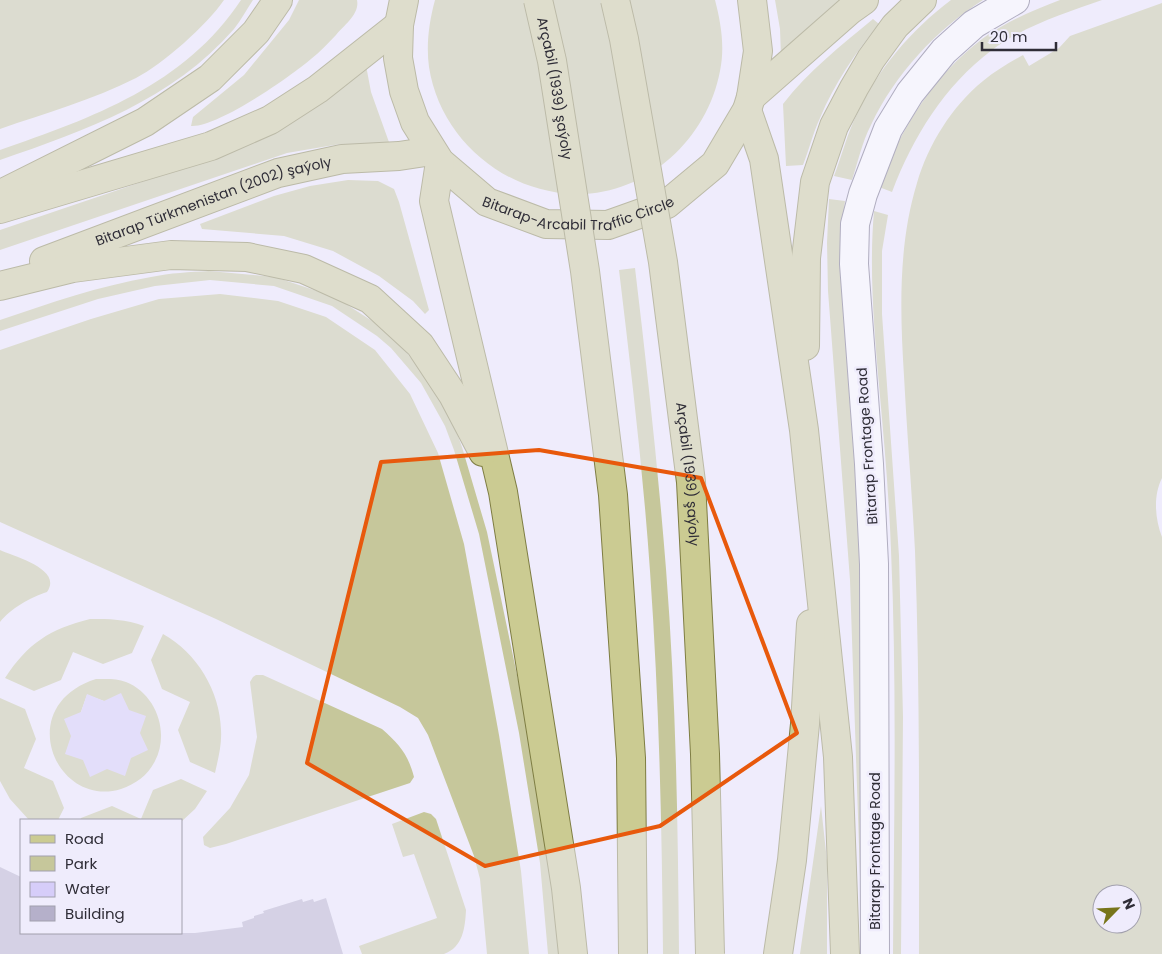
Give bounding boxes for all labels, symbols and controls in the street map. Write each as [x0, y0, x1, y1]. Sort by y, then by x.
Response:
street label: Arçabil (1939) şaýoly [532, 15, 577, 161]
scale bar [982, 20, 1056, 52]
text: 20 m [990, 26, 1028, 47]
street label: Bitarap Türkmenistan (2002) şaýoly [92, 152, 333, 251]
street label: Bitarap-Arcabil Traffic Circle [479, 187, 677, 203]
text: Bitarap-Arcabil Traffic Circle [480, 191, 679, 235]
street label: Bitarap Frontage Road [852, 367, 882, 525]
street label: Arçabil (1939) şaýoly [671, 401, 704, 547]
street label: Bitarap Frontage Road [865, 772, 885, 930]
legend [20, 819, 182, 934]
text: Road [65, 828, 104, 849]
text: Park [65, 853, 97, 874]
text: Water [65, 878, 111, 899]
north arrow [1092, 884, 1142, 934]
text: N [1118, 895, 1140, 913]
text: Building [65, 903, 125, 924]

